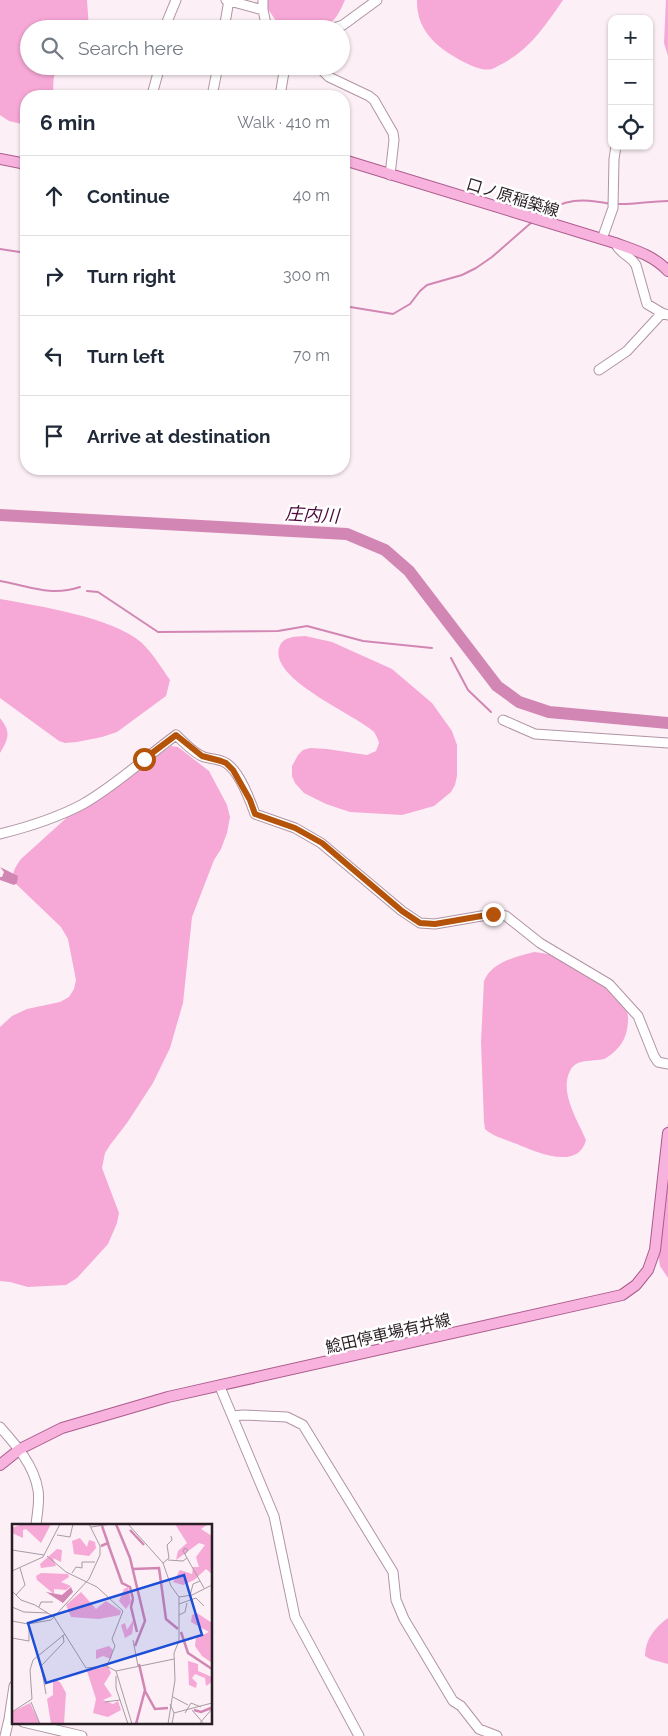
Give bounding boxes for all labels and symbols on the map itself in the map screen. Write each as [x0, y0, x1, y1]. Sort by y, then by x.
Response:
street label: 口ノ原稲築線 [464, 174, 562, 221]
water label: 庄内川 [285, 503, 342, 527]
route start [133, 748, 156, 771]
route end [482, 903, 505, 926]
street label: 鯰田停車場有井線 [324, 1310, 453, 1357]
inset map [12, 1524, 212, 1724]

